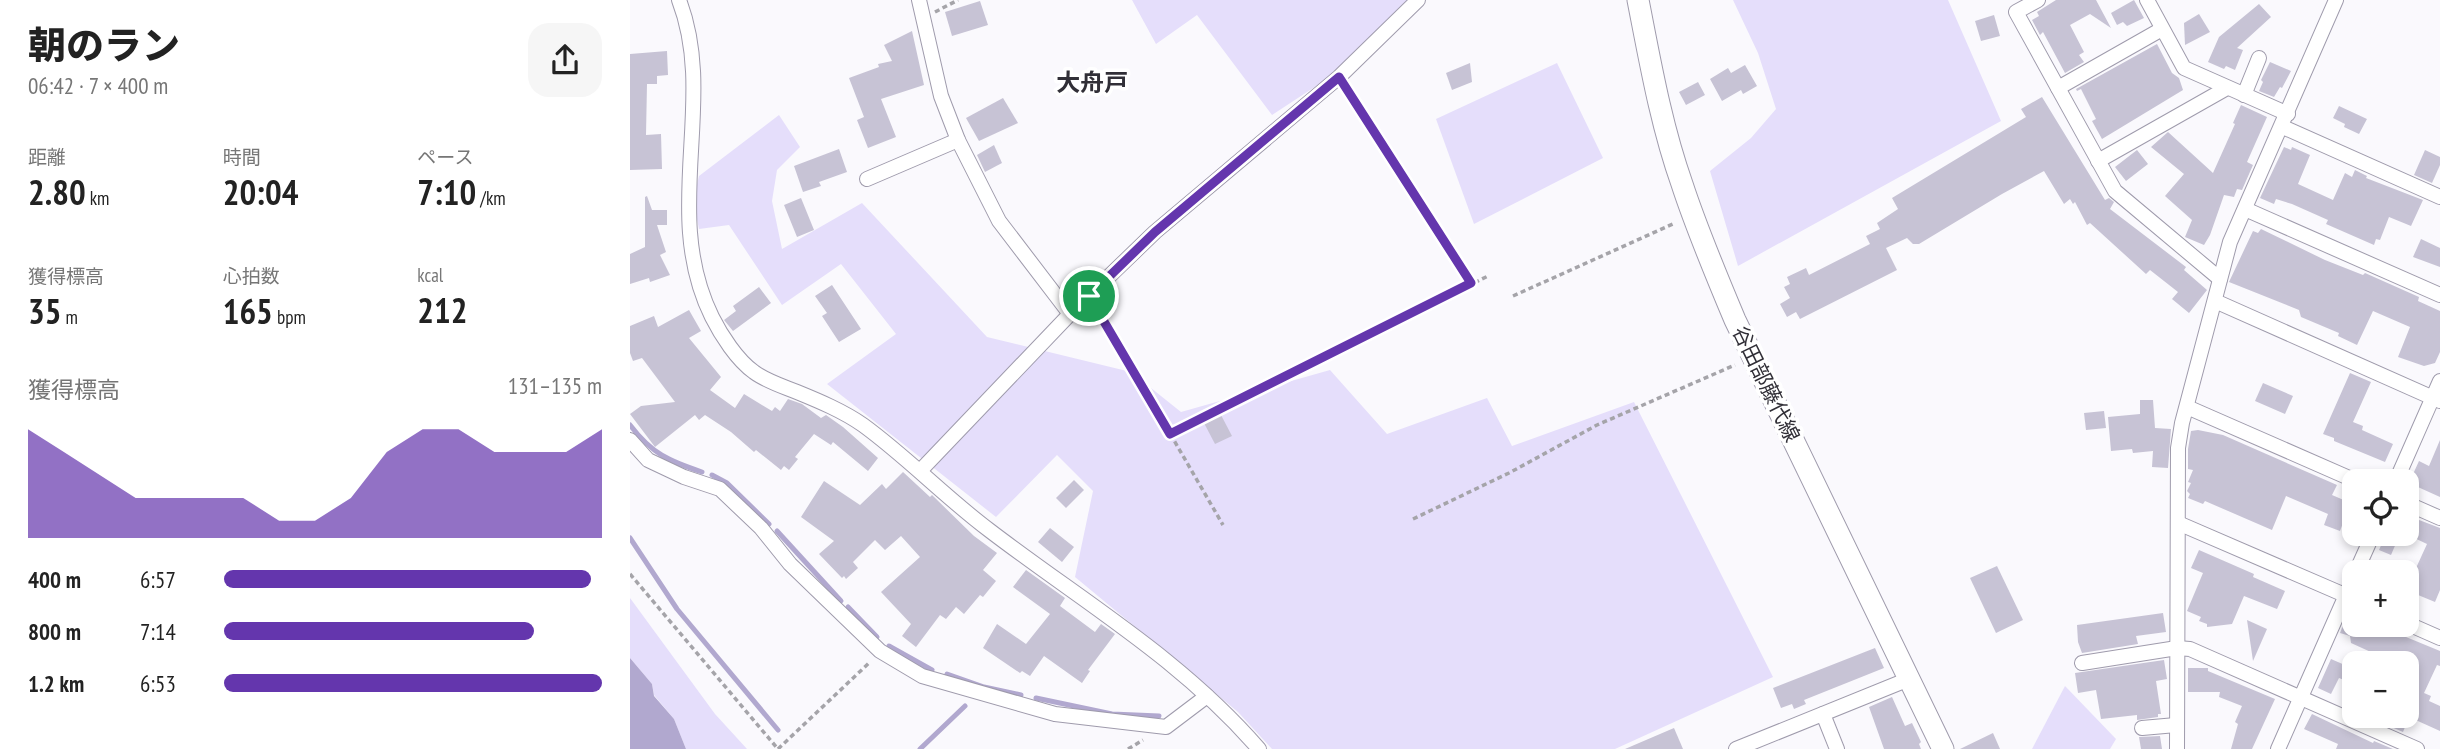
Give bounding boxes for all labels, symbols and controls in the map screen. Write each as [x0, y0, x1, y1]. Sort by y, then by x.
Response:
text: 朝のラン [28, 20, 180, 69]
button: share [528, 23, 602, 97]
district label: 大舟戸 [1056, 67, 1128, 98]
text: 06:42 · 7 × 400 m [28, 71, 168, 100]
text: 距離 [28, 145, 66, 169]
text: 時間 [223, 145, 261, 169]
text: ペース [417, 145, 473, 169]
text: 2.80 [28, 169, 86, 215]
text: 20:04 [223, 169, 298, 215]
text: 7:10 [417, 169, 476, 215]
text: km [86, 186, 109, 210]
text: /km [476, 186, 506, 210]
text: kcal [417, 263, 443, 287]
text: 獲得標高 [28, 264, 104, 288]
text: 心拍数 [223, 264, 280, 288]
pin [1059, 266, 1119, 326]
icon: arrive [1070, 277, 1108, 315]
text: 212 [417, 287, 468, 333]
text: 35 [28, 288, 61, 334]
text: 165 [223, 288, 273, 334]
text: m [61, 305, 78, 329]
text: bpm [273, 305, 306, 329]
street label: 谷田部藤代線 [1727, 321, 1806, 446]
text: 131–135 m [508, 371, 602, 400]
text: 獲得標高 [28, 375, 120, 404]
map controls [2342, 469, 2419, 728]
button: locate [2342, 469, 2419, 546]
button: + [2342, 560, 2419, 637]
text: 400 m [28, 565, 81, 594]
text: 6:57 [140, 565, 176, 594]
text: 800 m [28, 617, 81, 646]
text: 7:14 [140, 617, 176, 646]
button: − [2342, 651, 2419, 728]
text: 1.2 km [28, 669, 84, 698]
text: 6:53 [140, 669, 176, 698]

